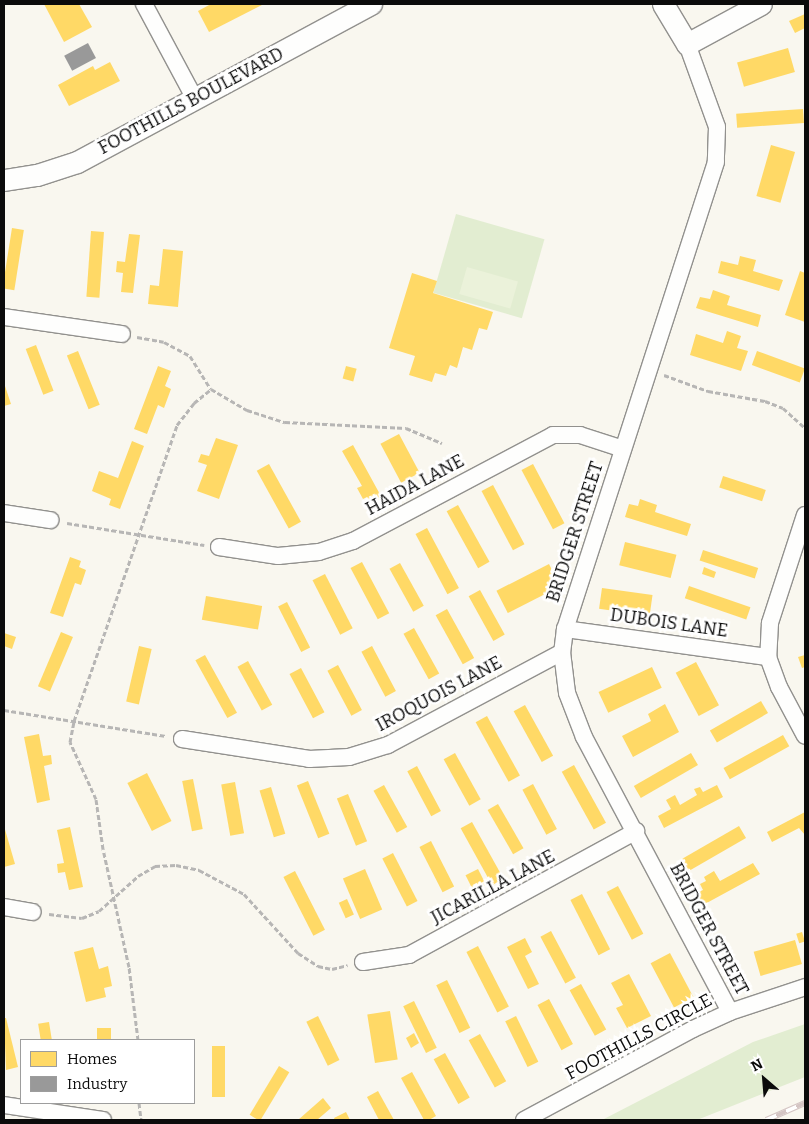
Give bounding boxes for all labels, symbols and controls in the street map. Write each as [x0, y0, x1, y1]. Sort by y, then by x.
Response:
street label: FOOTHILLS BOULEVARD [95, 43, 287, 159]
street label: HAIDA LANE [362, 450, 468, 520]
street label: BRIDGER STREET [542, 459, 608, 605]
street label: DUBOIS LANE [609, 604, 729, 642]
street label: IROQUOIS LANE [372, 652, 506, 736]
street label: JICARILLA LANE [428, 845, 558, 929]
street label: BRIDGER STREET [665, 859, 753, 999]
street label: FOOTHILLS CIRCLE [562, 989, 716, 1085]
legend [20, 1039, 195, 1104]
text: Homes [67, 1050, 117, 1068]
north arrow [739, 1054, 789, 1104]
text: N [748, 1055, 766, 1075]
text: Industry [67, 1075, 127, 1093]

